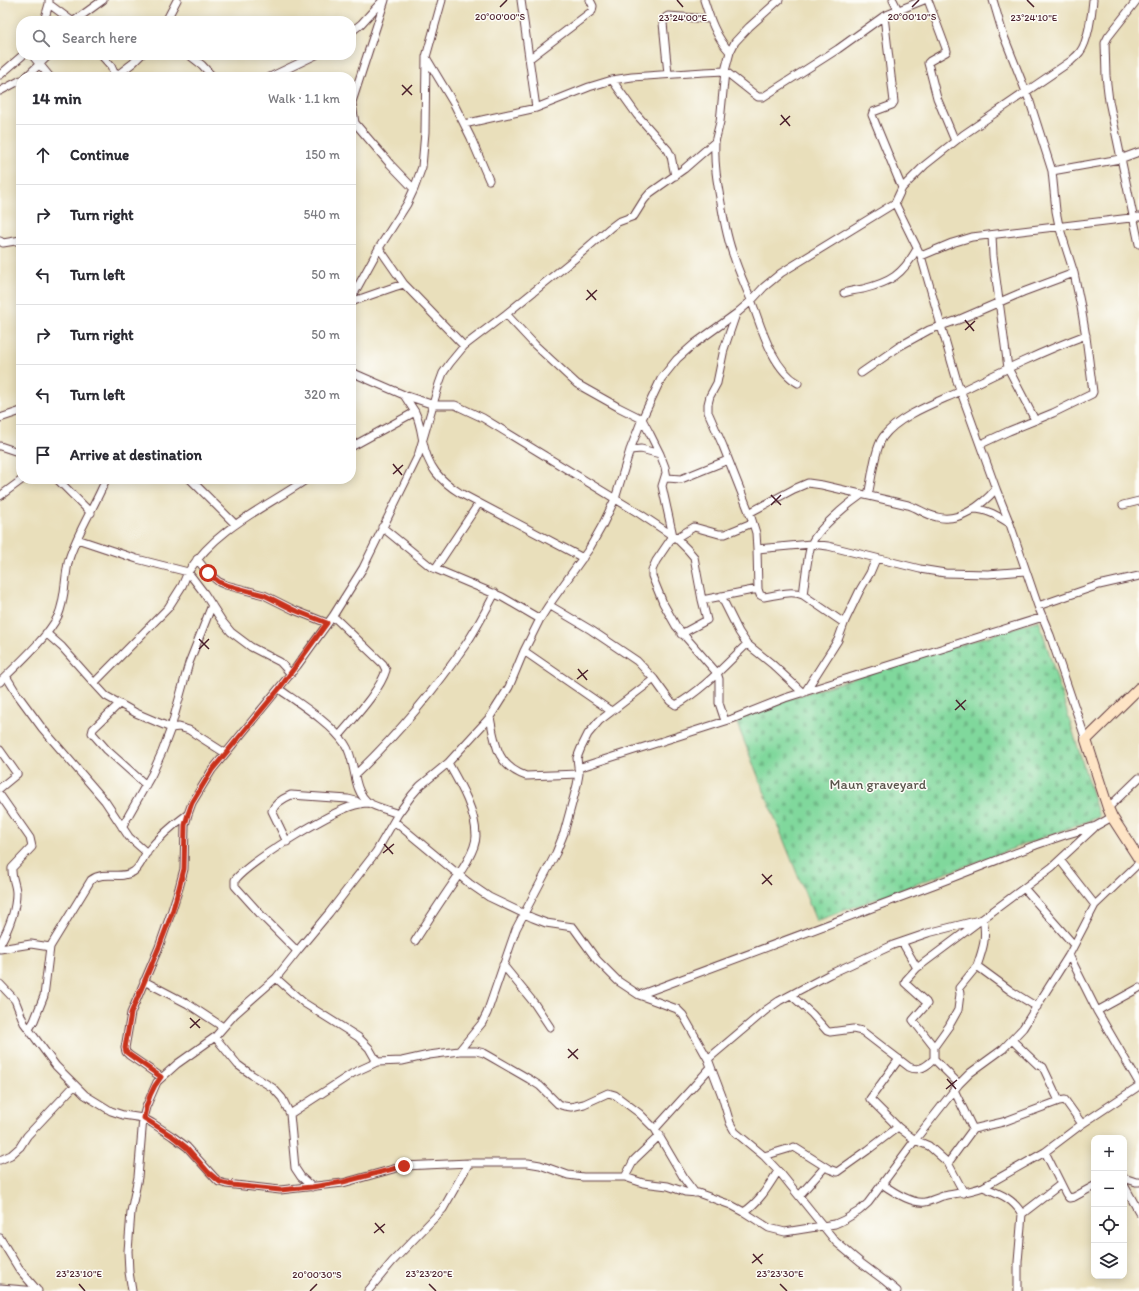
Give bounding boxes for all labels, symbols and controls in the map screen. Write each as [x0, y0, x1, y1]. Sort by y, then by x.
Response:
text: 20°00'00"S [475, 10, 525, 23]
text: 20°00'10"S [888, 10, 937, 23]
text: 23°24'00"E [659, 11, 708, 24]
text: 23°24'10"E [1011, 11, 1058, 24]
search box [16, 16, 356, 60]
icon: search [30, 27, 52, 49]
text: Search here [62, 29, 137, 47]
text: 14 min [32, 88, 82, 108]
text: Walk · 1.1 km [268, 91, 340, 106]
icon: ahead [32, 144, 54, 166]
text: Continue [70, 146, 129, 164]
text: 150 m [305, 147, 340, 162]
icon: right [32, 204, 54, 226]
text: Turn right [70, 206, 134, 224]
text: 540 m [303, 207, 340, 222]
icon: left [32, 264, 54, 286]
text: Turn left [70, 266, 125, 284]
text: 50 m [311, 267, 340, 282]
icon: right [32, 324, 54, 346]
text: Turn right [70, 326, 134, 344]
text: 50 m [311, 327, 340, 342]
icon: left [32, 384, 54, 406]
text: Turn left [70, 386, 125, 404]
text: 320 m [304, 387, 340, 402]
icon: arrive [32, 444, 54, 466]
text: Arrive at destination [70, 446, 202, 464]
route start [199, 564, 217, 582]
park label: Maun graveyard [830, 776, 927, 793]
map controls [1091, 1135, 1127, 1279]
button: + [1091, 1135, 1127, 1171]
route end [395, 1157, 413, 1175]
button: − [1091, 1171, 1127, 1207]
button: locate [1091, 1207, 1127, 1243]
button: layers [1091, 1243, 1127, 1279]
text: 23°23'10"E [56, 1267, 103, 1280]
text: 23°23'20"E [406, 1267, 453, 1280]
text: 23°23'30"E [756, 1267, 804, 1280]
text: 20°00'30"S [292, 1268, 342, 1281]

